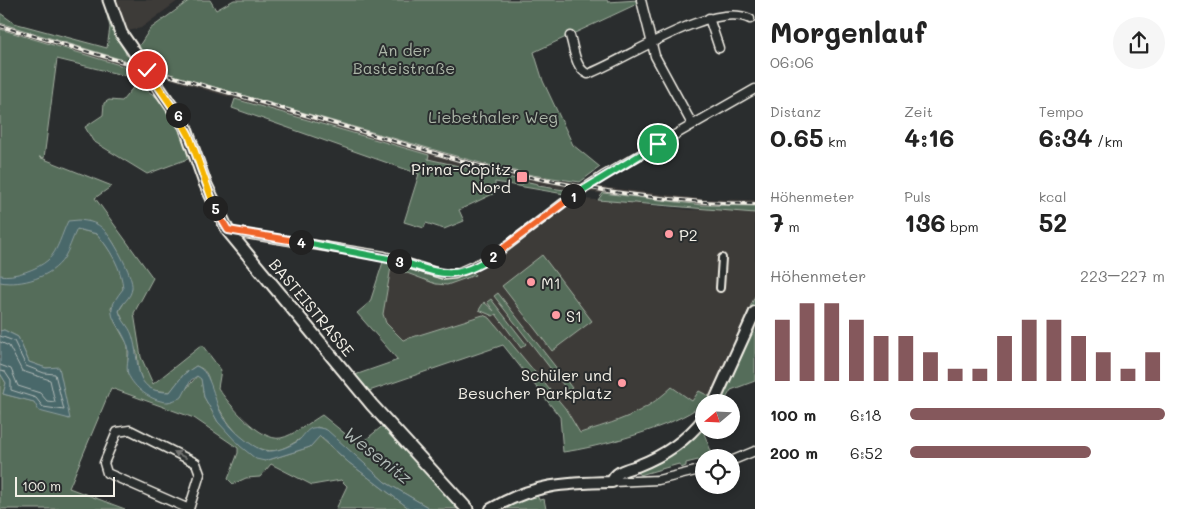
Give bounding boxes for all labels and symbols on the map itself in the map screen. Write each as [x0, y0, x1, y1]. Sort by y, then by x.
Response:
park label: An der Basteistraße [353, 39, 455, 78]
pin [126, 49, 168, 91]
pin: 6 [166, 102, 190, 128]
park label: Liebethaler Weg [428, 106, 558, 127]
pin [637, 123, 679, 165]
place label: Pirna-Copitz Nord [411, 158, 511, 197]
marker: Pirna-Copitz Nord [515, 170, 529, 184]
pin: 1 [560, 184, 586, 208]
pin: 5 [202, 196, 228, 220]
place label: P2 [679, 224, 698, 245]
marker: P2 [663, 228, 675, 240]
pin: 4 [288, 230, 314, 254]
pin: 2 [480, 244, 506, 268]
pin: 3 [386, 248, 412, 274]
street label: BASTEISTRASSE [265, 254, 359, 360]
place label: M1 [541, 272, 561, 293]
marker: M1 [525, 276, 537, 288]
place label: S1 [566, 305, 582, 326]
marker: S1 [550, 309, 562, 321]
place label: Schüler und Besucher Parkplatz [458, 364, 612, 403]
marker: Schüler und Besucher Parkplatz [616, 377, 628, 389]
north arrow [695, 394, 740, 439]
water label: Wesenitz [339, 421, 418, 490]
one-way arrow [173, 451, 187, 459]
scale bar [15, 474, 115, 497]

